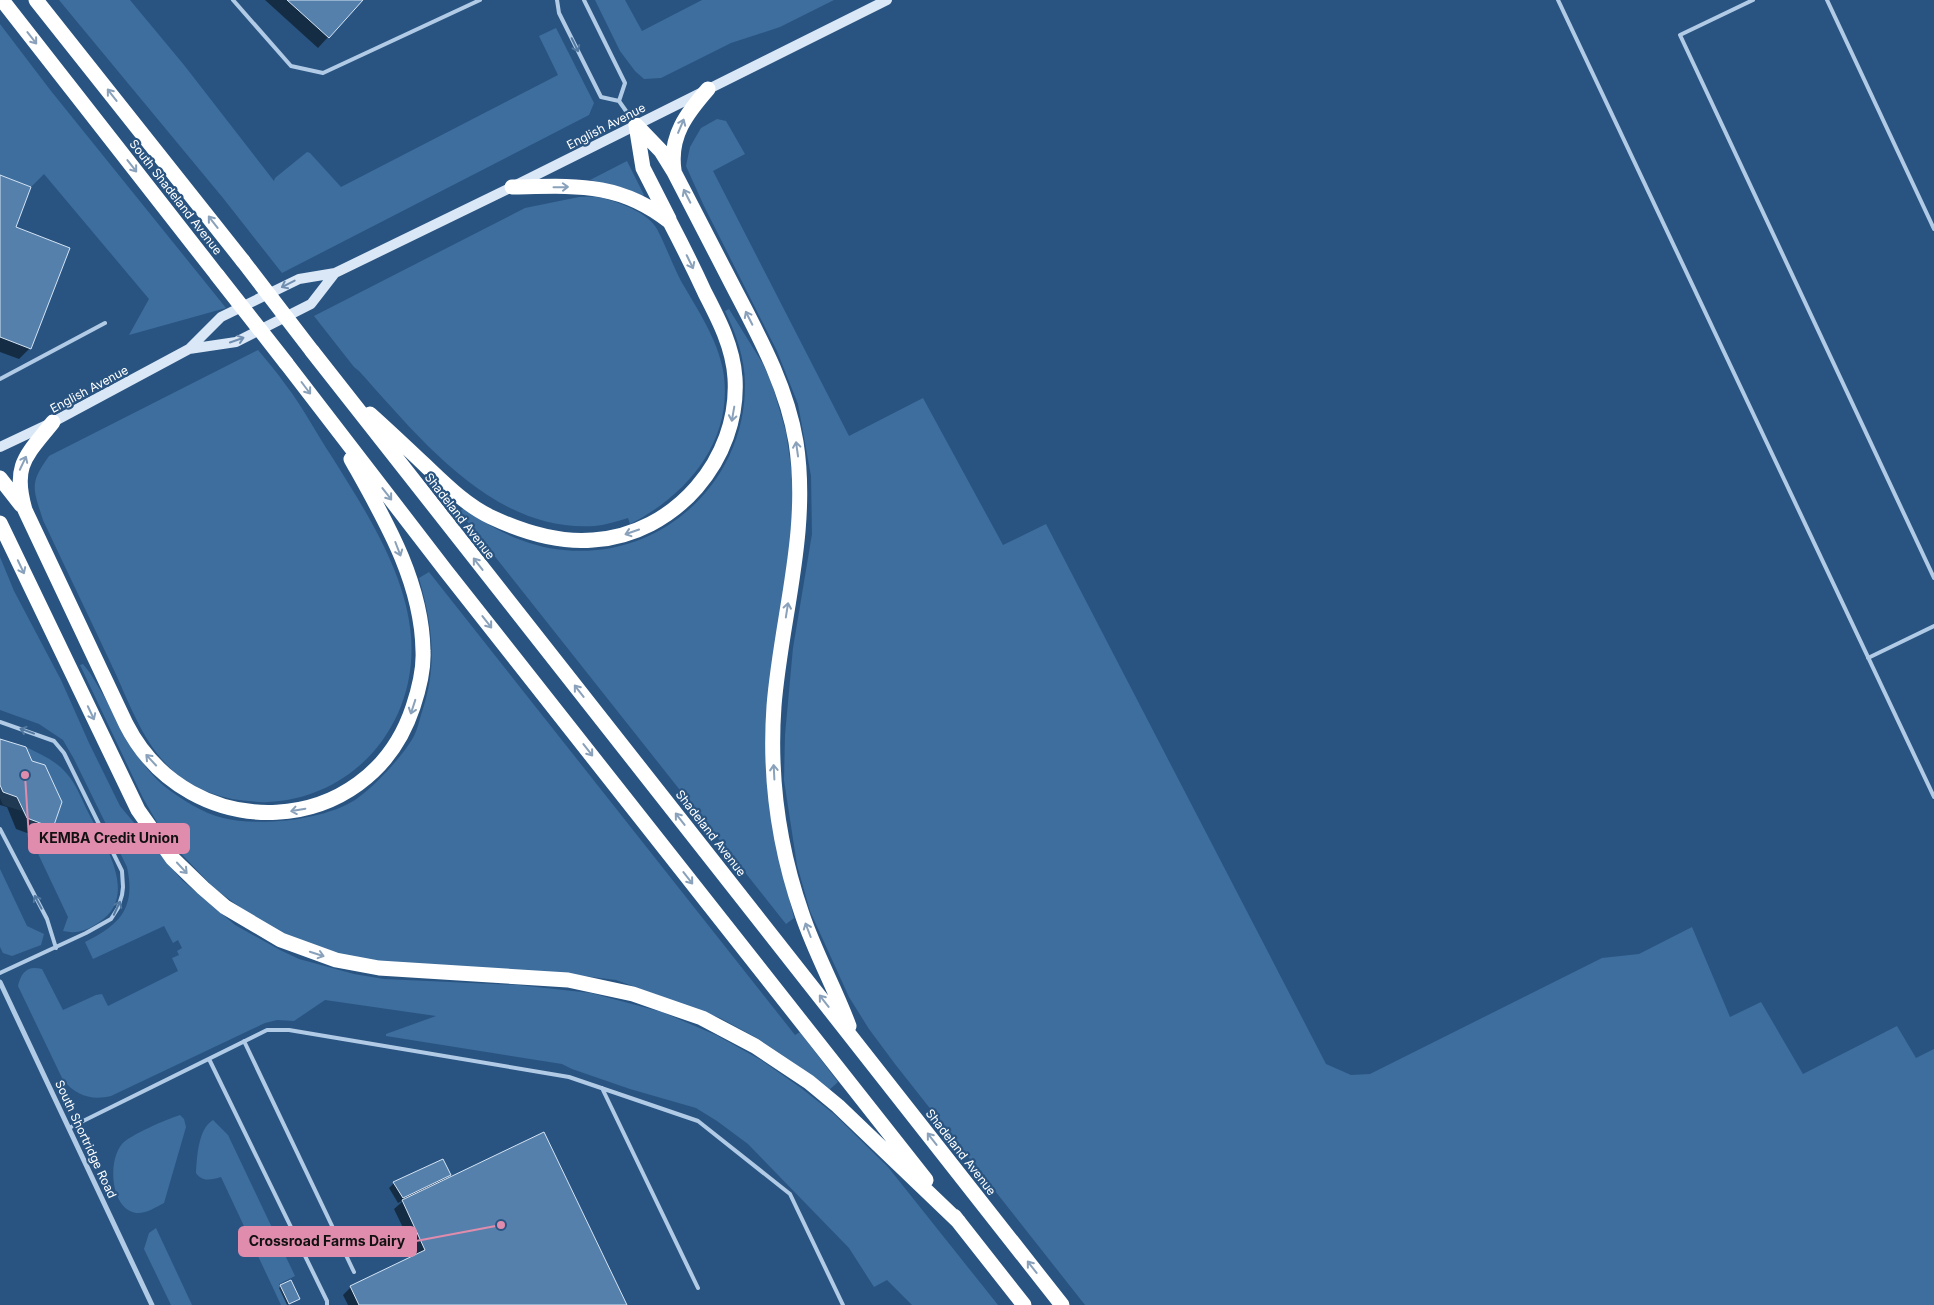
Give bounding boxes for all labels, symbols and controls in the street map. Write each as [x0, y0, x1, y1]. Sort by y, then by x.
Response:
one-way arrow [27, 31, 37, 45]
one-way arrow [571, 37, 580, 52]
one-way arrow [106, 89, 117, 102]
street label: English Avenue [564, 100, 648, 152]
one-way arrow [676, 119, 686, 134]
street label: South Shadeland Avenue [126, 136, 226, 258]
one-way arrow [127, 159, 138, 172]
one-way arrow [552, 182, 568, 191]
one-way arrow [682, 189, 692, 204]
one-way arrow [207, 216, 218, 229]
one-way arrow [685, 254, 695, 269]
one-way arrow [281, 279, 296, 289]
one-way arrow [744, 311, 754, 326]
one-way arrow [229, 335, 244, 344]
street label: English Avenue [47, 362, 131, 416]
one-way arrow [301, 381, 311, 395]
one-way arrow [727, 406, 737, 422]
one-way arrow [791, 441, 801, 457]
one-way arrow [19, 456, 29, 471]
street label: Shadeland Avenue [422, 470, 498, 562]
one-way arrow [382, 487, 393, 500]
one-way arrow [625, 528, 640, 537]
one-way arrow [394, 541, 403, 557]
one-way arrow [473, 557, 484, 570]
one-way arrow [17, 559, 26, 574]
one-way arrow [782, 603, 792, 619]
one-way arrow [482, 616, 493, 629]
one-way arrow [574, 685, 585, 698]
one-way arrow [408, 699, 418, 715]
one-way arrow [86, 706, 96, 721]
one-way arrow [19, 726, 35, 735]
one-way arrow [582, 743, 593, 756]
one-way arrow [145, 754, 157, 767]
one-way arrow [769, 764, 778, 780]
street label: Shadeland Avenue [673, 787, 749, 879]
one-way arrow [291, 806, 307, 816]
one-way arrow [674, 812, 685, 825]
callout: KEMBA Credit Union [29, 824, 189, 853]
text: KEMBA Credit Union [39, 829, 179, 846]
one-way arrow [176, 861, 188, 874]
one-way arrow [683, 871, 693, 885]
one-way arrow [33, 895, 43, 910]
one-way arrow [112, 901, 122, 916]
one-way arrow [803, 923, 812, 938]
one-way arrow [309, 950, 325, 959]
one-way arrow [819, 994, 829, 1008]
street label: South Shortridge Road [52, 1078, 120, 1200]
street label: Shadeland Avenue [923, 1106, 999, 1198]
one-way arrow [927, 1132, 937, 1146]
callout: Crossroad Farms Dairy [239, 1227, 416, 1256]
text: Crossroad Farms Dairy [249, 1232, 406, 1249]
one-way arrow [1027, 1261, 1038, 1274]

